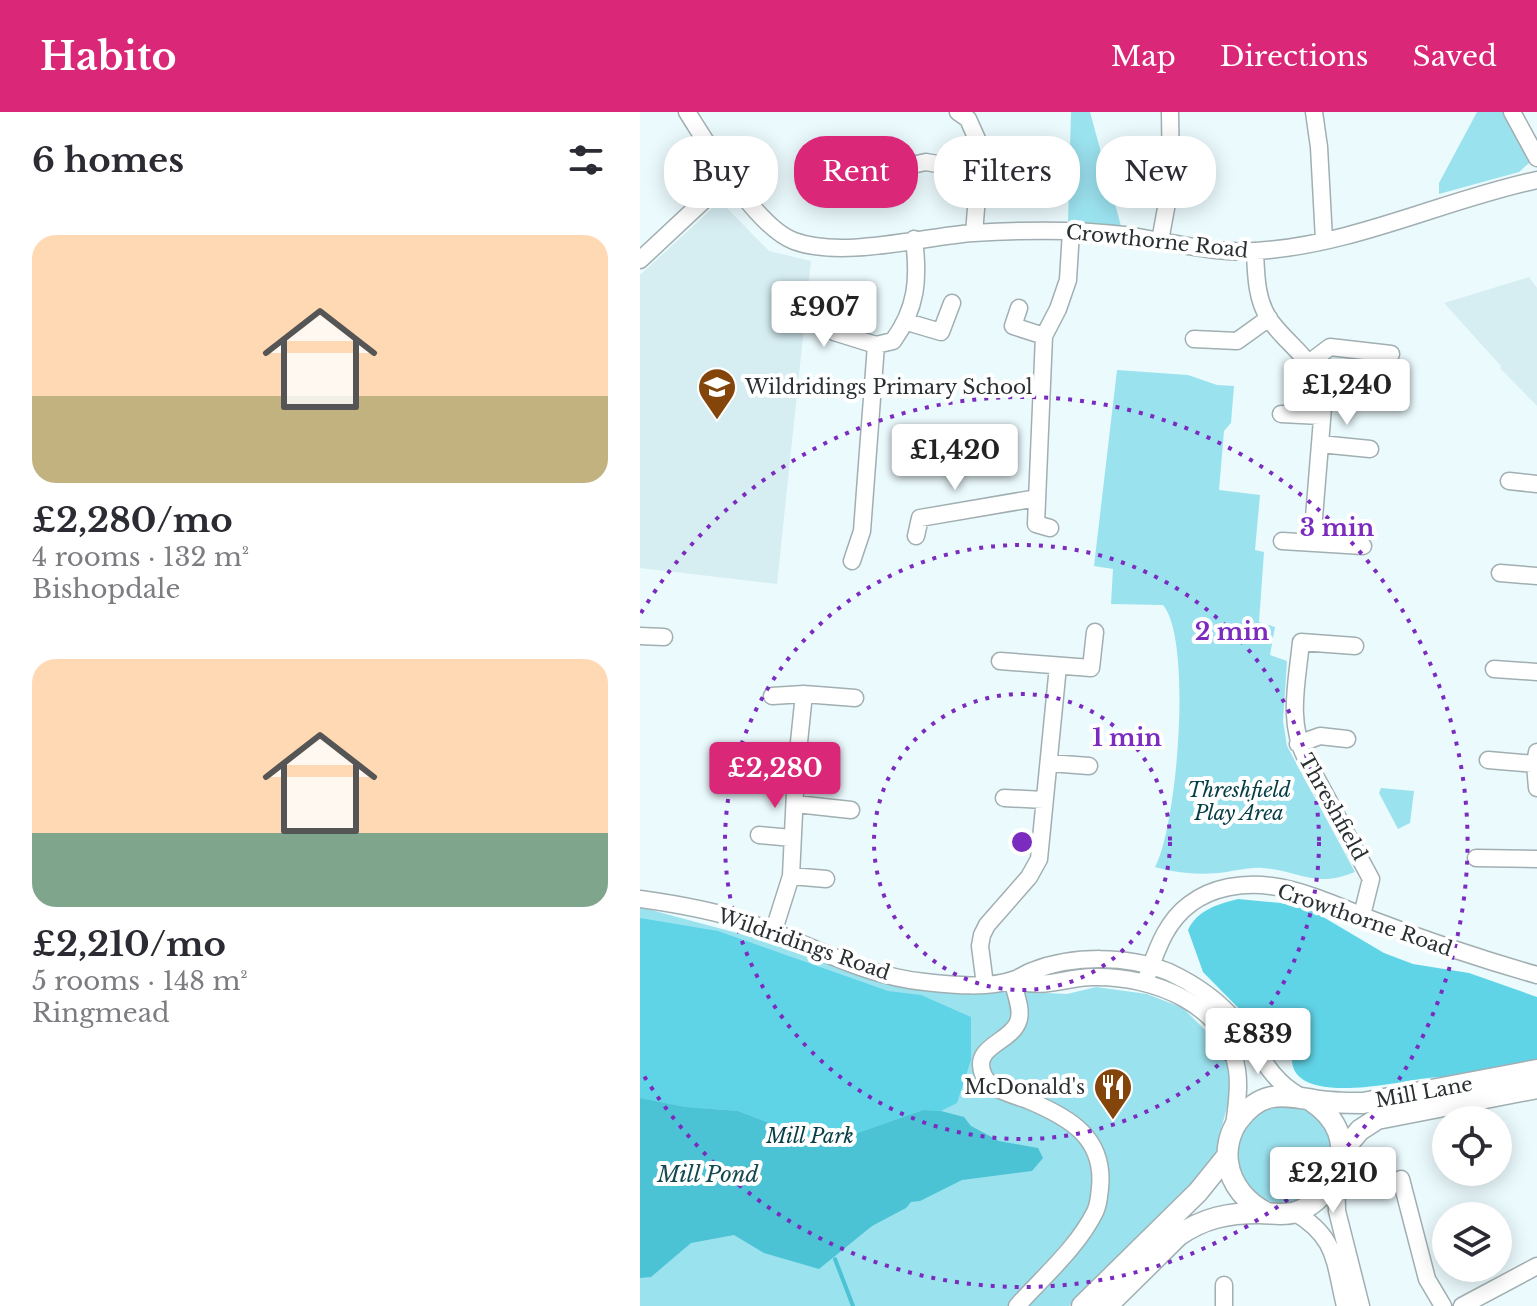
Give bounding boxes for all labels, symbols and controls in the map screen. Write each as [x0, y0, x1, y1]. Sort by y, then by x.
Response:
text: Habito [40, 33, 177, 80]
text: Map [1111, 39, 1176, 74]
text: Directions [1220, 39, 1369, 74]
text: Saved [1413, 39, 1497, 74]
chip: Buy [664, 136, 778, 208]
chip: Rent [794, 136, 918, 208]
chip: Filters [934, 136, 1080, 208]
chip: New [1096, 136, 1216, 208]
icon: filters [564, 138, 608, 182]
text: 6 homes [32, 139, 184, 181]
street label: Crowthorne Road [1065, 219, 1249, 263]
pin: £907 [777, 281, 871, 349]
icon: home [248, 287, 392, 431]
text: £907 [790, 291, 858, 323]
pin: £1,240 [1282, 359, 1412, 427]
school or university icon: Wildridings Primary School [696, 366, 738, 421]
text: £1,240 [1302, 369, 1392, 401]
place label: Wildridings Primary School [744, 375, 1033, 399]
pin: £1,420 [890, 424, 1020, 492]
text: £1,420 [910, 434, 1000, 466]
text: £2,280/mo [32, 499, 233, 541]
text: 3 min [1300, 513, 1375, 542]
text: 4 rooms · 132 m² [32, 541, 249, 573]
text: Bishopdale [32, 573, 180, 605]
text: 2 min [1195, 617, 1270, 646]
icon: home [248, 711, 392, 855]
text: 1 min [1092, 723, 1162, 752]
pin: £2,280 [710, 742, 840, 810]
street label: Threshfield [1294, 750, 1372, 864]
text: £2,280 [727, 752, 823, 784]
park label: Threshfield Play Area [1187, 778, 1291, 825]
centre of rings [1008, 828, 1036, 856]
street label: Crowthorne Road [1274, 879, 1456, 961]
street label: Wildridings Road [714, 903, 893, 985]
text: £2,210/mo [32, 923, 226, 965]
text: 5 rooms · 148 m² [32, 965, 248, 997]
text: Ringmead [32, 997, 170, 1029]
pin: £839 [1211, 1008, 1305, 1076]
text: £839 [1223, 1018, 1293, 1050]
restaurant icon: McDonald's [1092, 1066, 1134, 1121]
street label: Mill Lane [1374, 1072, 1474, 1112]
place label: McDonald's [964, 1075, 1085, 1099]
map controls [1432, 1106, 1512, 1282]
button: locate [1432, 1106, 1512, 1186]
park label: Mill Park [765, 1124, 854, 1148]
pin: £2,210 [1268, 1147, 1398, 1215]
text: £2,210 [1288, 1157, 1378, 1189]
water label: Mill Pond [656, 1161, 759, 1188]
button: layers [1432, 1202, 1512, 1282]

